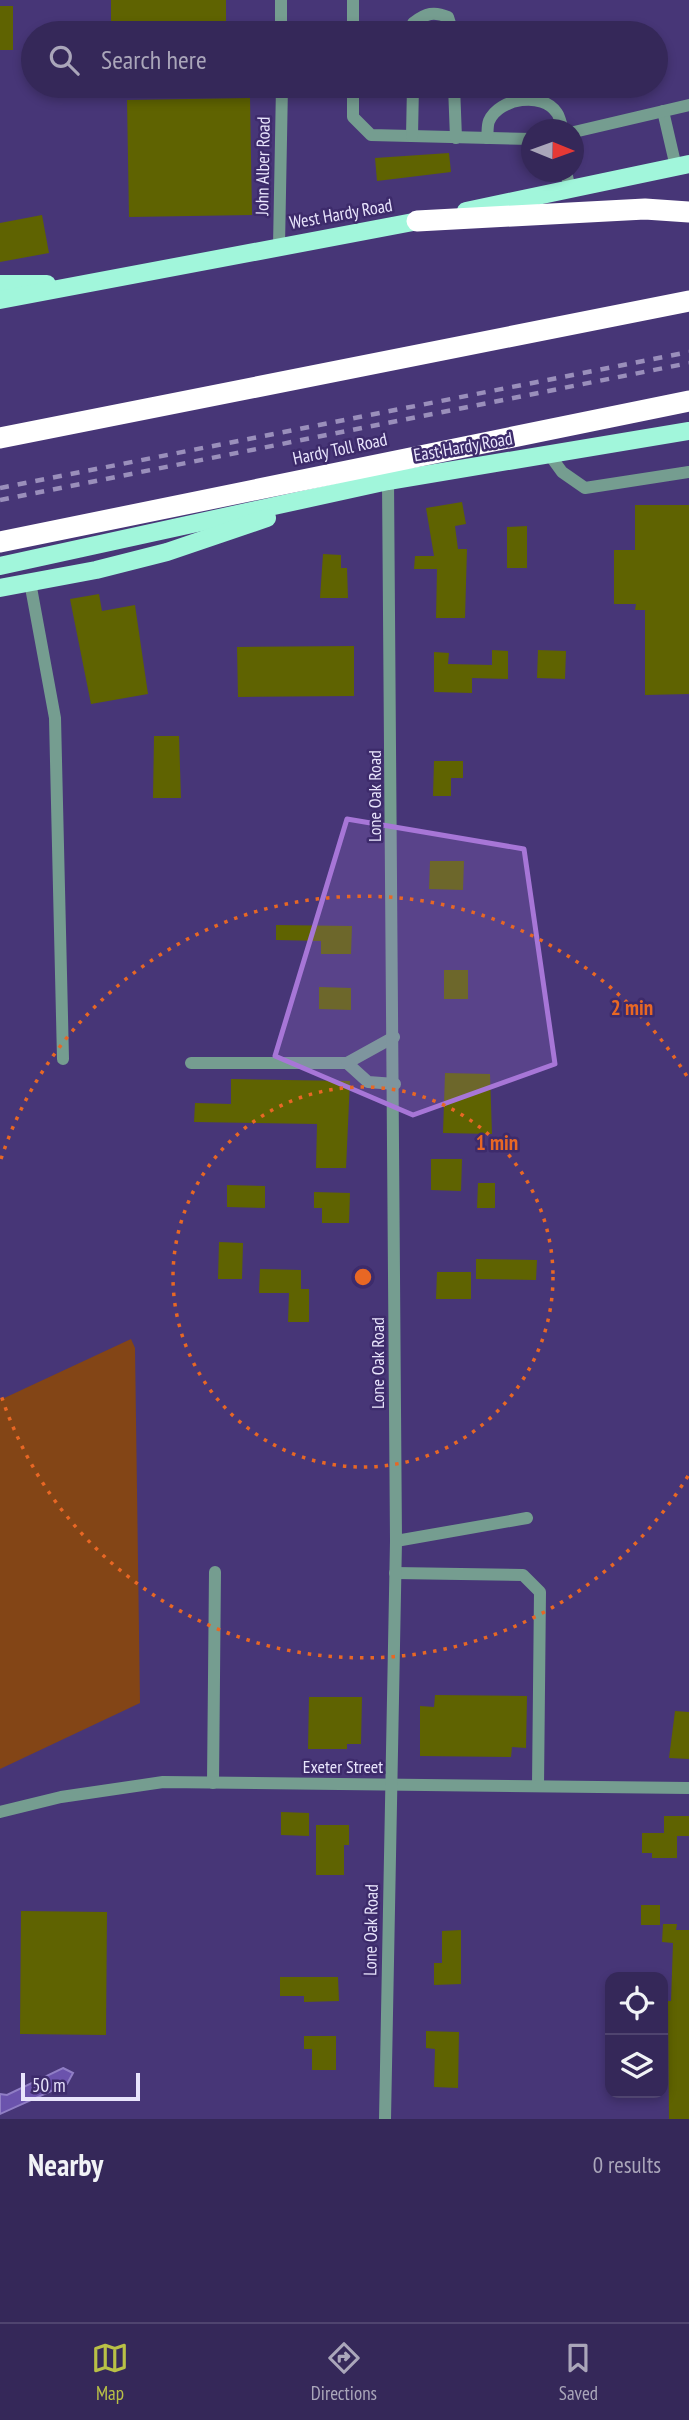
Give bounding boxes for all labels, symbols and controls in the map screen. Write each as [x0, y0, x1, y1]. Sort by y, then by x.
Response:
search box [21, 21, 668, 98]
icon: search [45, 41, 83, 79]
text: Search here [101, 43, 207, 76]
street label: John Alber Road [250, 116, 275, 217]
north arrow [521, 119, 584, 182]
street label: West Hardy Road [288, 193, 394, 234]
street label: East Hardy Road [412, 426, 514, 467]
street label: Hardy Toll Road [291, 427, 389, 470]
street label: Lone Oak Road [363, 750, 386, 842]
text: 2 min [611, 994, 653, 1021]
text: 1 min [476, 1129, 518, 1156]
centre of rings [351, 1265, 375, 1289]
street label: Lone Oak Road [366, 1317, 389, 1409]
street label: Exeter Street [303, 1755, 383, 1778]
street label: Lone Oak Road [358, 1884, 383, 1976]
map controls [605, 1972, 668, 2098]
button: locate [605, 1972, 668, 2035]
button: layers [605, 2035, 668, 2098]
scale bar [21, 2070, 140, 2102]
text: 50 m [32, 2073, 66, 2097]
text: Nearby [28, 2145, 103, 2184]
text: 0 results [593, 2150, 661, 2179]
tab: Map [91, 2339, 129, 2405]
tab: Directions [311, 2339, 377, 2405]
tab: Saved [559, 2339, 598, 2405]

